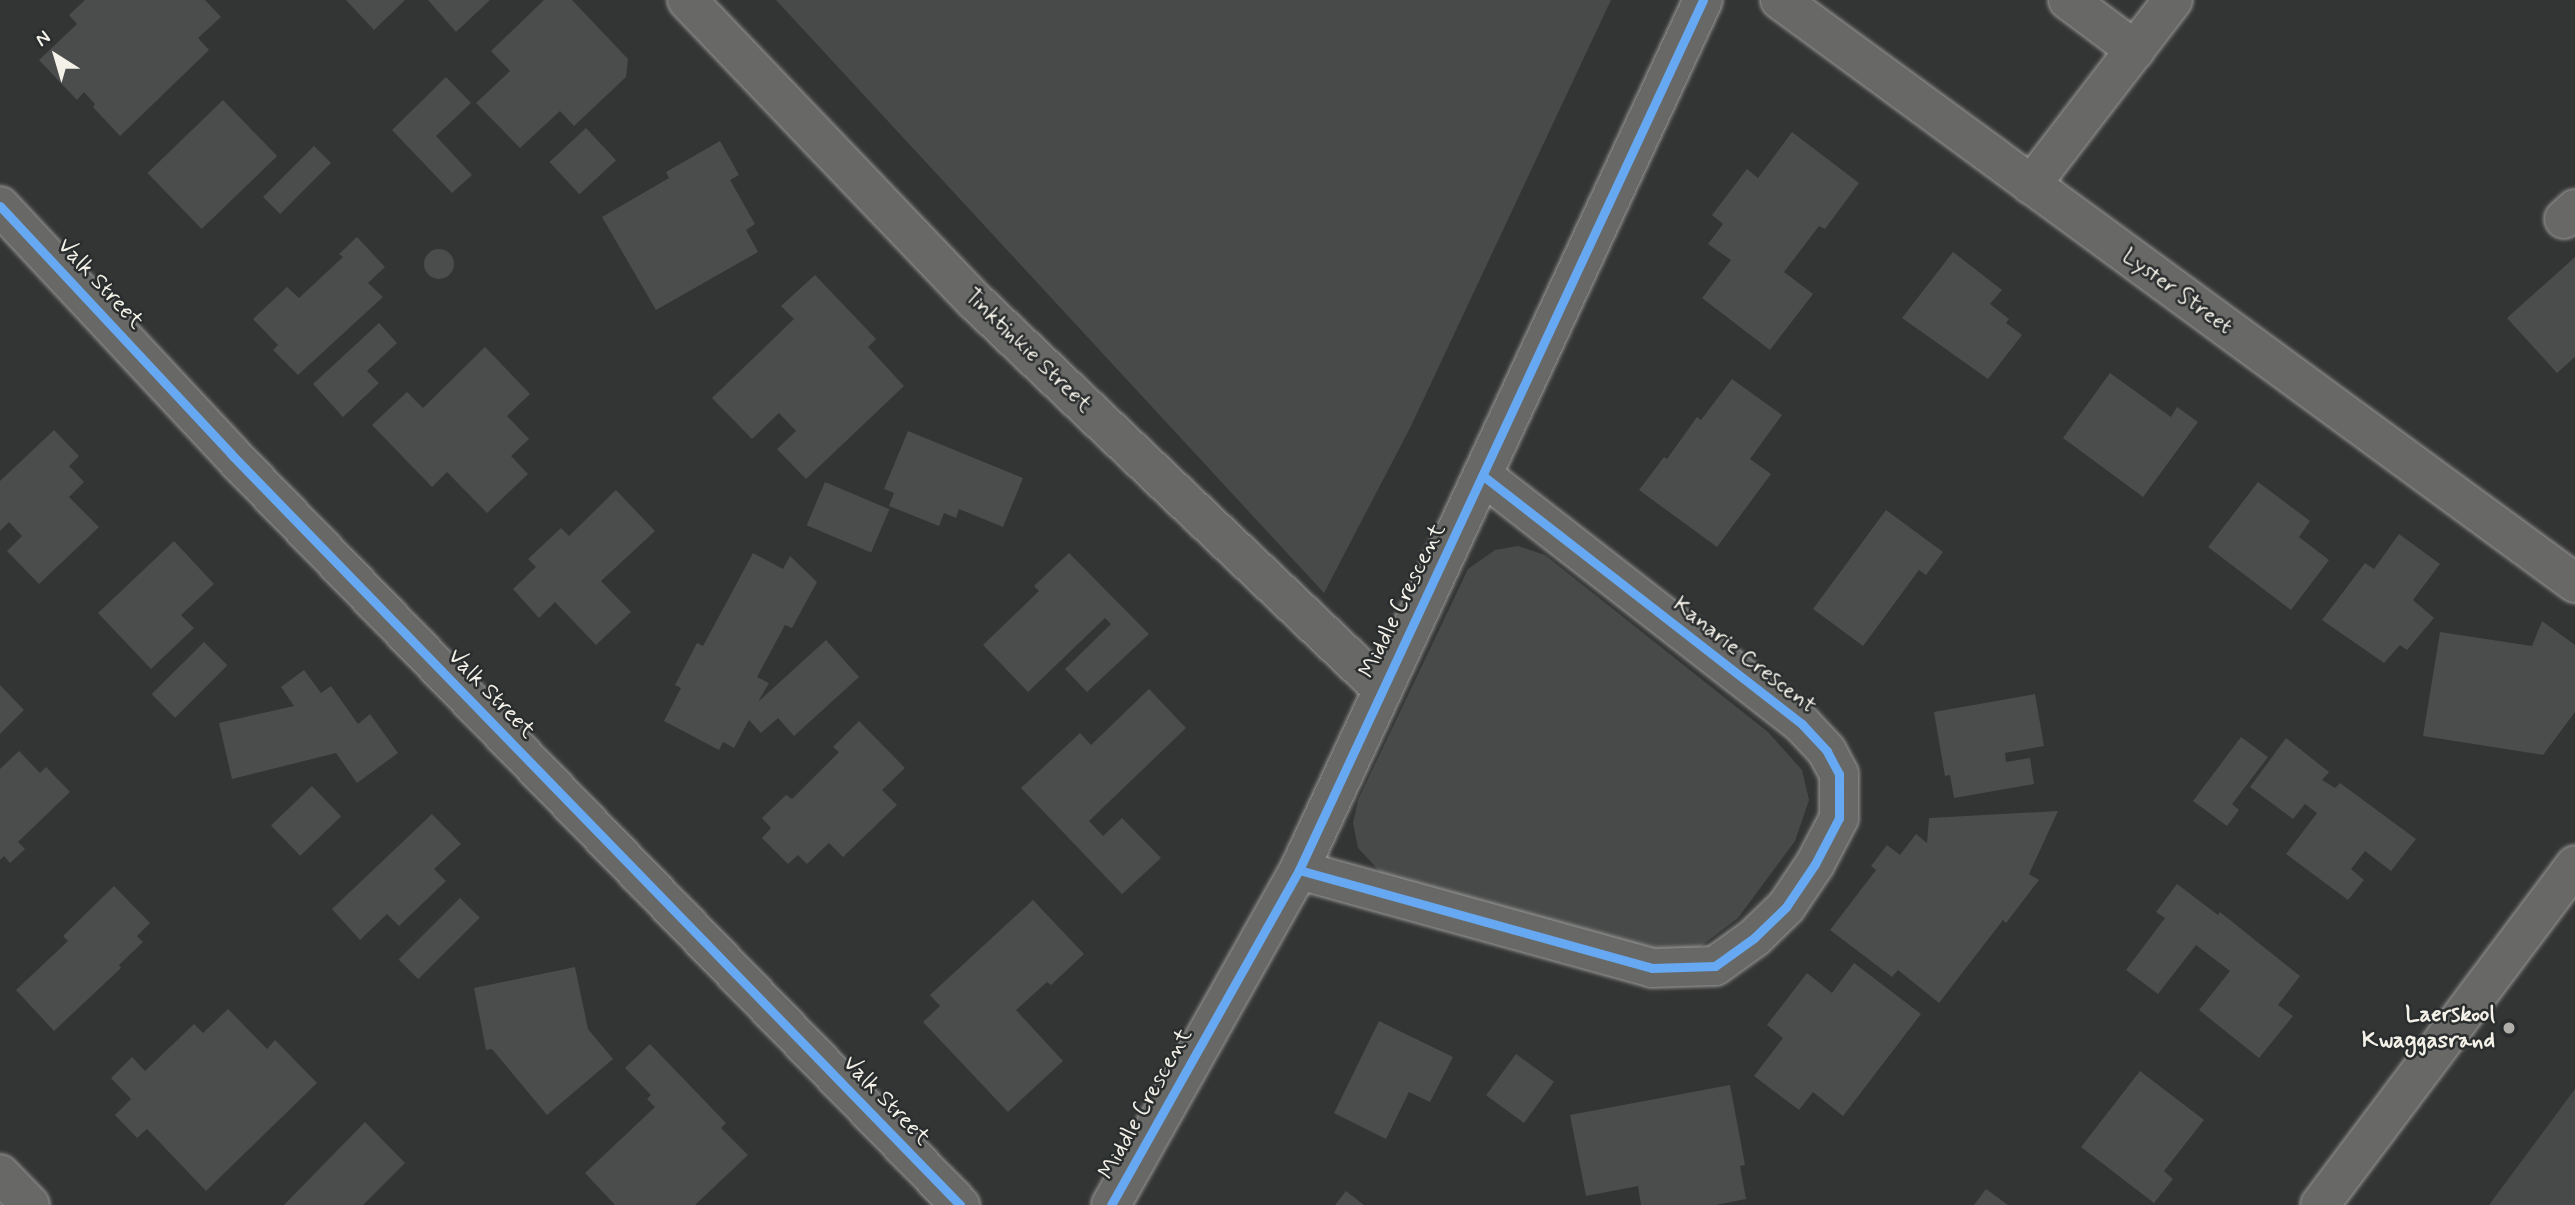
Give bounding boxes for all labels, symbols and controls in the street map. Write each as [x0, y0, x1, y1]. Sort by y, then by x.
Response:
north arrow [21, 21, 91, 91]
text: N [30, 25, 56, 53]
street label: Valk Street [51, 233, 149, 335]
street label: Lyster Street [2115, 241, 2239, 343]
street label: Tinktinkie Street [958, 283, 1098, 419]
street label: Middle Crescent [1356, 523, 1450, 679]
street label: Kanarie Crescent [1667, 592, 1821, 720]
street label: Valk Street [441, 643, 541, 745]
place label: Laerskool Kwaggasrand [2362, 1001, 2495, 1055]
marker: Laerskool Kwaggasrand [2501, 1020, 2517, 1036]
street label: Middle Crescent [1095, 1027, 1197, 1181]
street label: Valk Street [836, 1050, 936, 1152]

